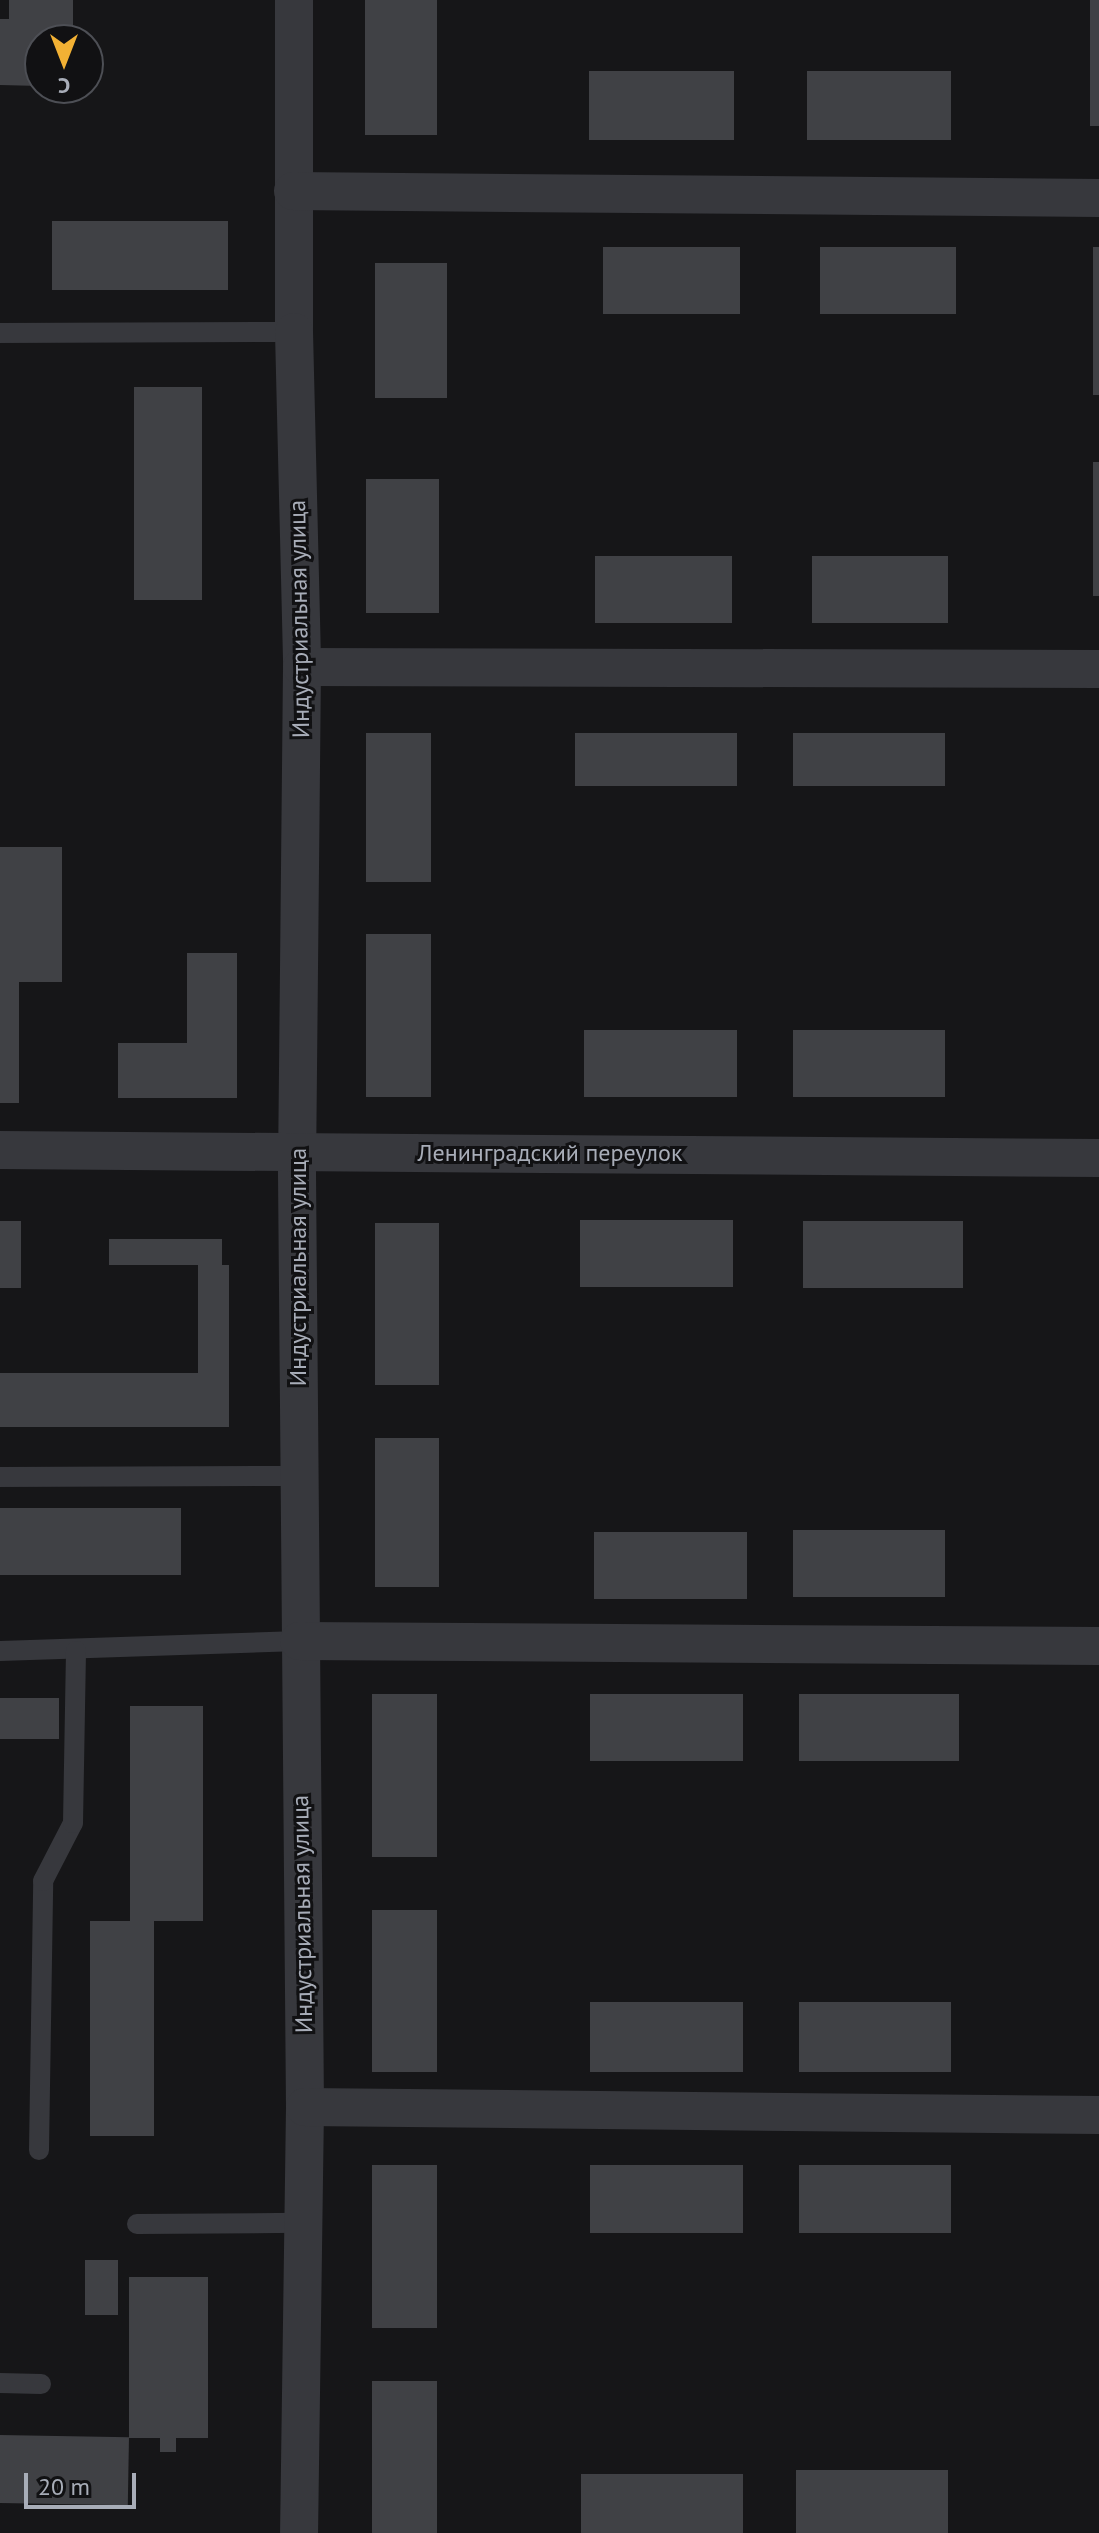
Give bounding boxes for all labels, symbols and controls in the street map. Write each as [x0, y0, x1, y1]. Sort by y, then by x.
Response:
north arrow [24, 24, 104, 104]
text: С [58, 72, 70, 100]
street label: Индустриальная улица [283, 500, 315, 738]
street label: Ленинградский переулок [418, 1139, 682, 1167]
street label: Индустриальная улица [284, 1148, 312, 1386]
street label: Индустриальная улица [286, 1795, 318, 2033]
scale bar [28, 2457, 140, 2507]
text: 20 m [38, 2471, 90, 2502]

